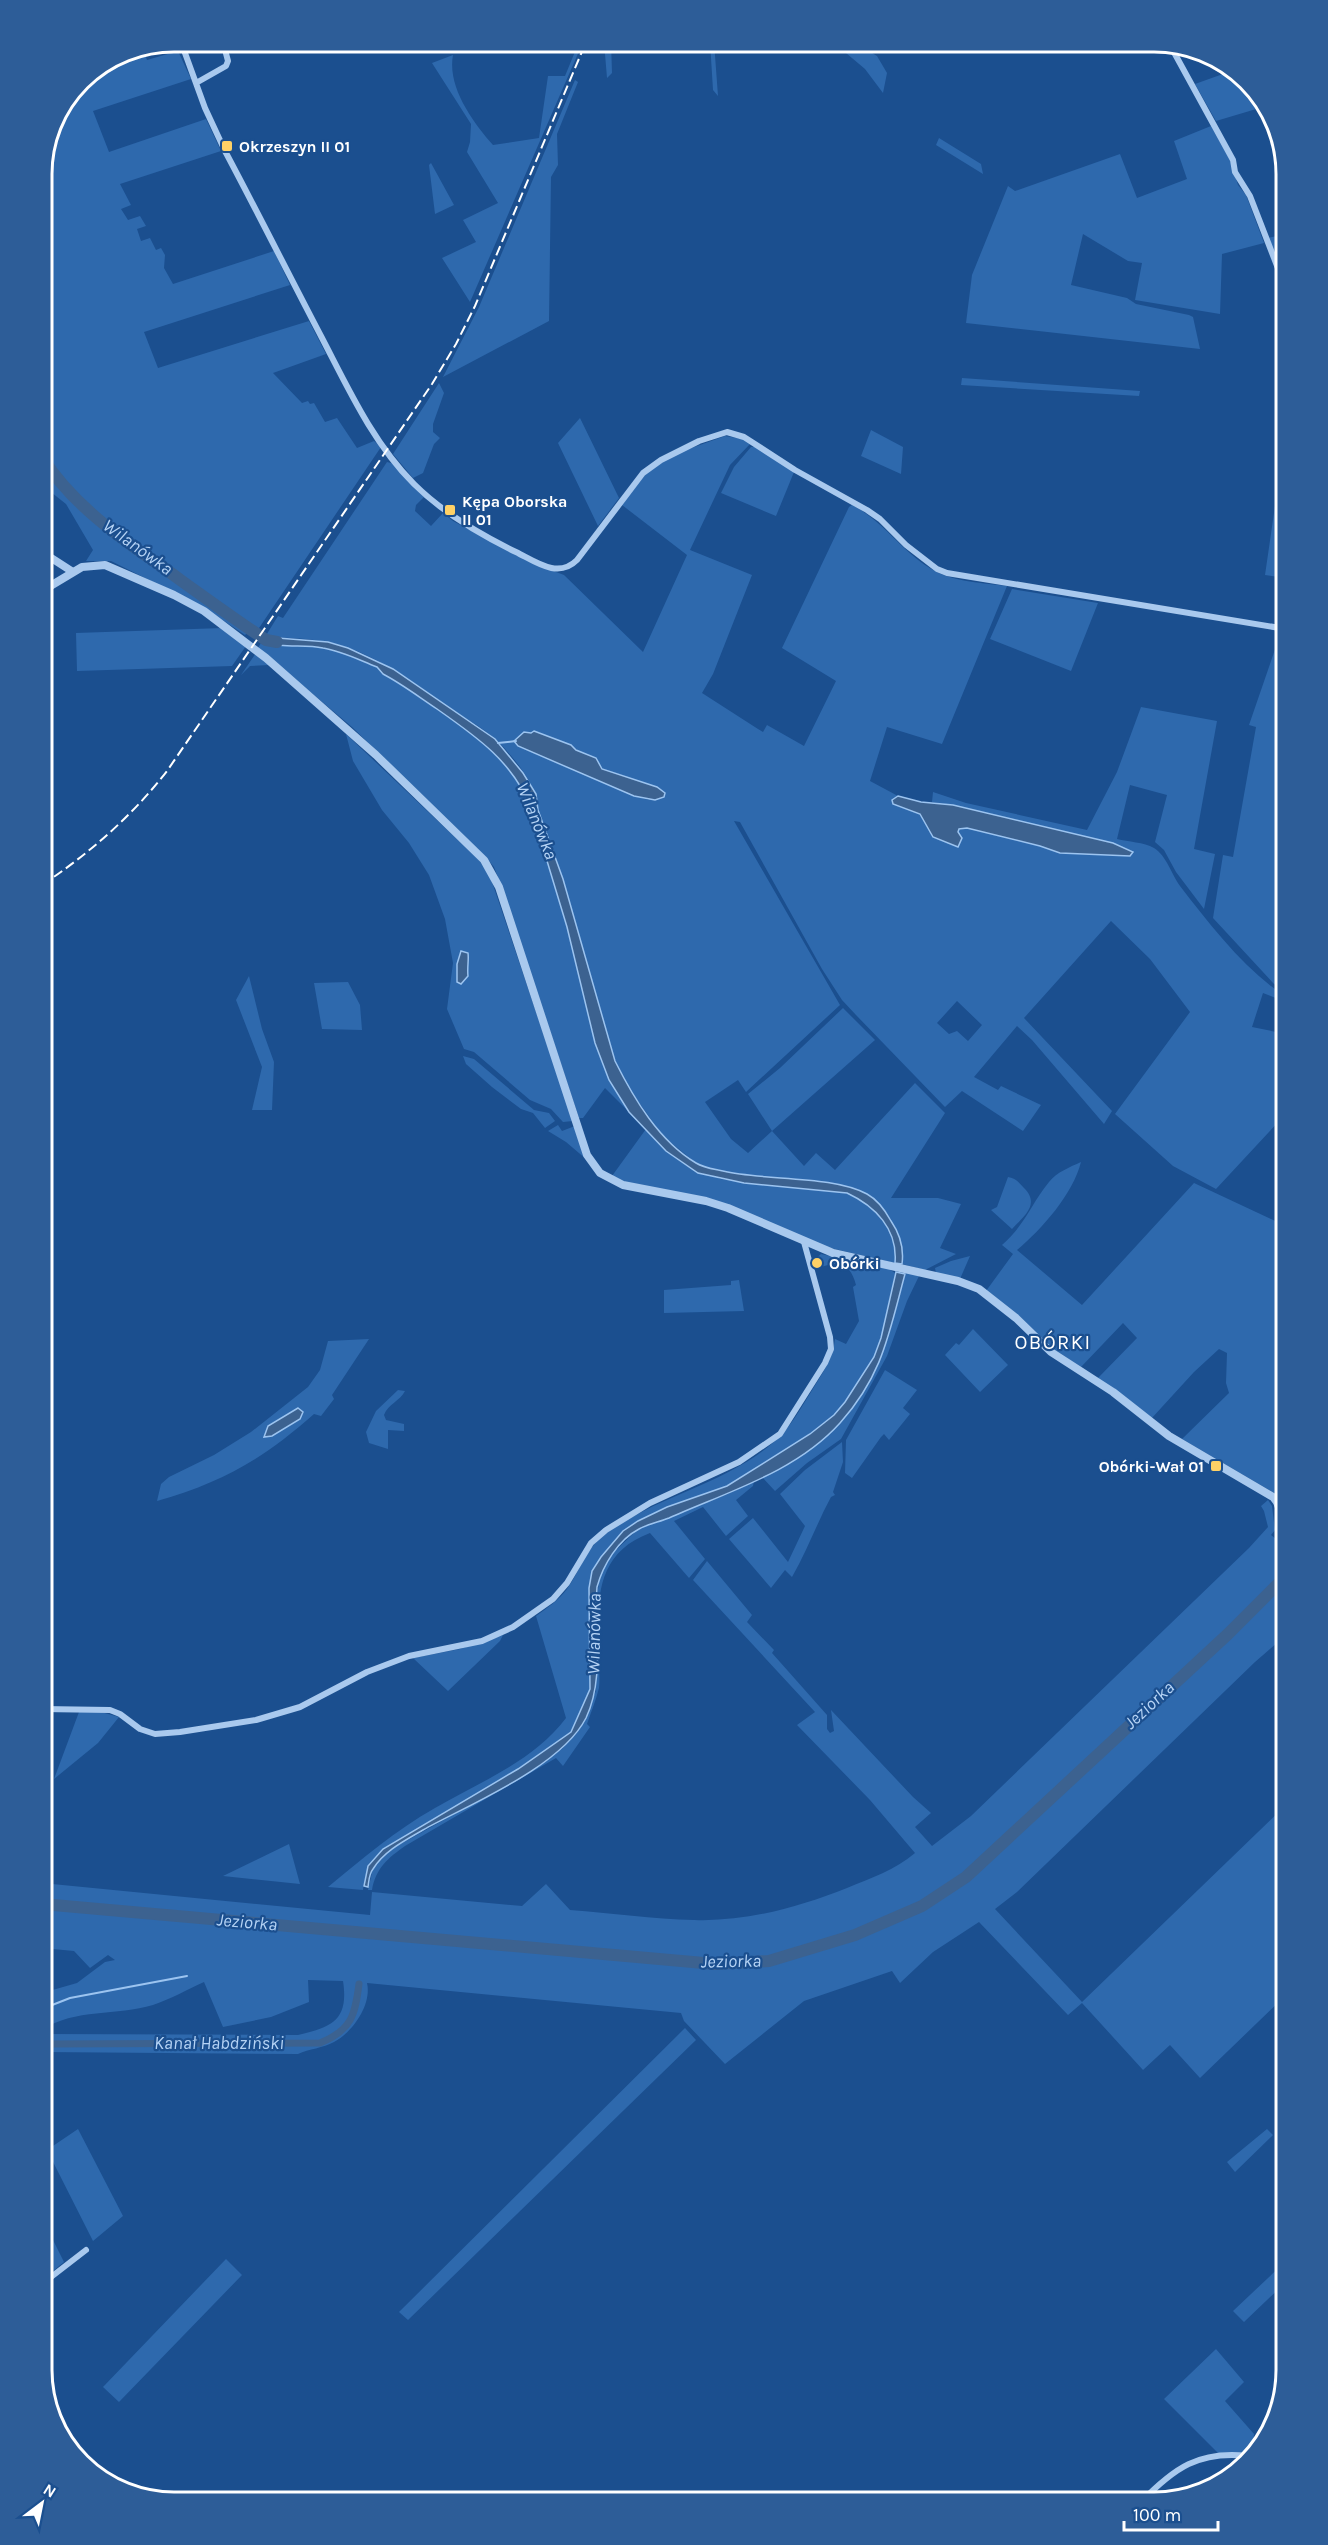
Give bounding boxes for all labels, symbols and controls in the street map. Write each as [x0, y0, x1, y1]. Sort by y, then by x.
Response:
place label: Okrzeszyn II 01 [239, 137, 350, 156]
marker: Okrzeszyn II 01 [220, 139, 234, 153]
place label: Kępa Oborska II 01 [462, 492, 567, 529]
marker: Kępa Oborska II 01 [443, 503, 457, 517]
water label: Wilanówka [99, 514, 177, 580]
water label: Wilanówka [512, 779, 562, 863]
place label: Obórki [829, 1254, 880, 1273]
marker: Obórki [810, 1256, 824, 1270]
district label: OBÓRKI [1014, 1330, 1092, 1354]
place label: Obórki-Wał 01 [1099, 1457, 1204, 1476]
marker: Obórki-Wał 01 [1209, 1459, 1223, 1473]
water label: Wilanówka [582, 1593, 606, 1675]
water label: Jeziorka [1119, 1676, 1179, 1734]
water label: Jeziorka [216, 1908, 278, 1936]
water label: Jeziorka [700, 1949, 762, 1973]
water label: Kanał Habdziński [154, 2032, 284, 2054]
north arrow [12, 2473, 72, 2533]
text: N [40, 2480, 60, 2502]
scale bar [1124, 2494, 1218, 2532]
text: 100 m [1133, 2504, 1181, 2526]

